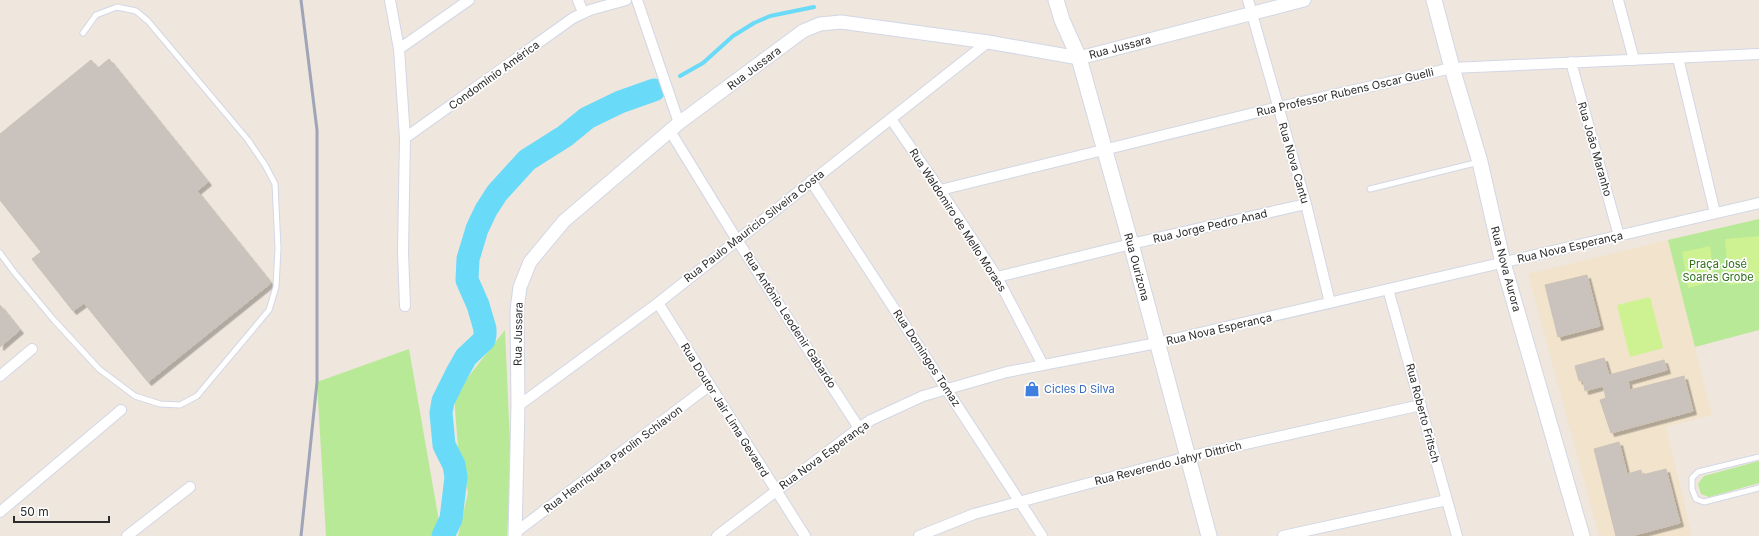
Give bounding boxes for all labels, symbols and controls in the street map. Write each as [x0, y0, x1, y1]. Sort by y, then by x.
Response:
street label: Rua Jussara [1087, 32, 1153, 62]
street label: Condomínio América [446, 37, 542, 113]
street label: Rua Jussara [724, 43, 784, 93]
street label: Rua Professor Rubens Oscar Guelli [1255, 65, 1435, 119]
street label: Rua João Maranho [1575, 100, 1615, 198]
street label: Rua Nova Cantu [1276, 121, 1312, 205]
street label: Rua Waldomiro de Mello Moraes [906, 146, 1010, 294]
street label: Rua Paulo Maurício Silveira Costa [681, 167, 827, 285]
street label: Rua Jorge Pedro Anad [1152, 206, 1268, 246]
street label: Rua Nova Aurora [1488, 225, 1524, 313]
street label: Rua Nova Esperança [1516, 228, 1624, 266]
street label: Rua Ourizona [1121, 231, 1153, 303]
street label: Rua Antônio Leodenir Gabardo [741, 249, 839, 391]
park label: Praça José Soares Grobe [1682, 257, 1754, 284]
street label: Rua Jussara [510, 302, 526, 366]
street label: Rua Domingos Tomaz [890, 307, 964, 409]
street label: Rua Nova Esperança [1165, 310, 1273, 348]
street label: Rua Doutor Jair Lima Gevaerd [678, 340, 772, 480]
street label: Rua Roberto Fritsch [1403, 362, 1443, 464]
shop icon: Cicles D Silva [1023, 380, 1041, 398]
place label: Cicles D Silva [1044, 382, 1115, 396]
street label: Rua Henriqueta Parolin Schiavon [541, 402, 685, 516]
street label: Rua Nova Esperança [776, 418, 872, 492]
street label: Rua Reverendo Jahyr Dittrich [1093, 438, 1243, 488]
scale bar [14, 498, 109, 524]
text: 50 m [20, 504, 49, 519]

